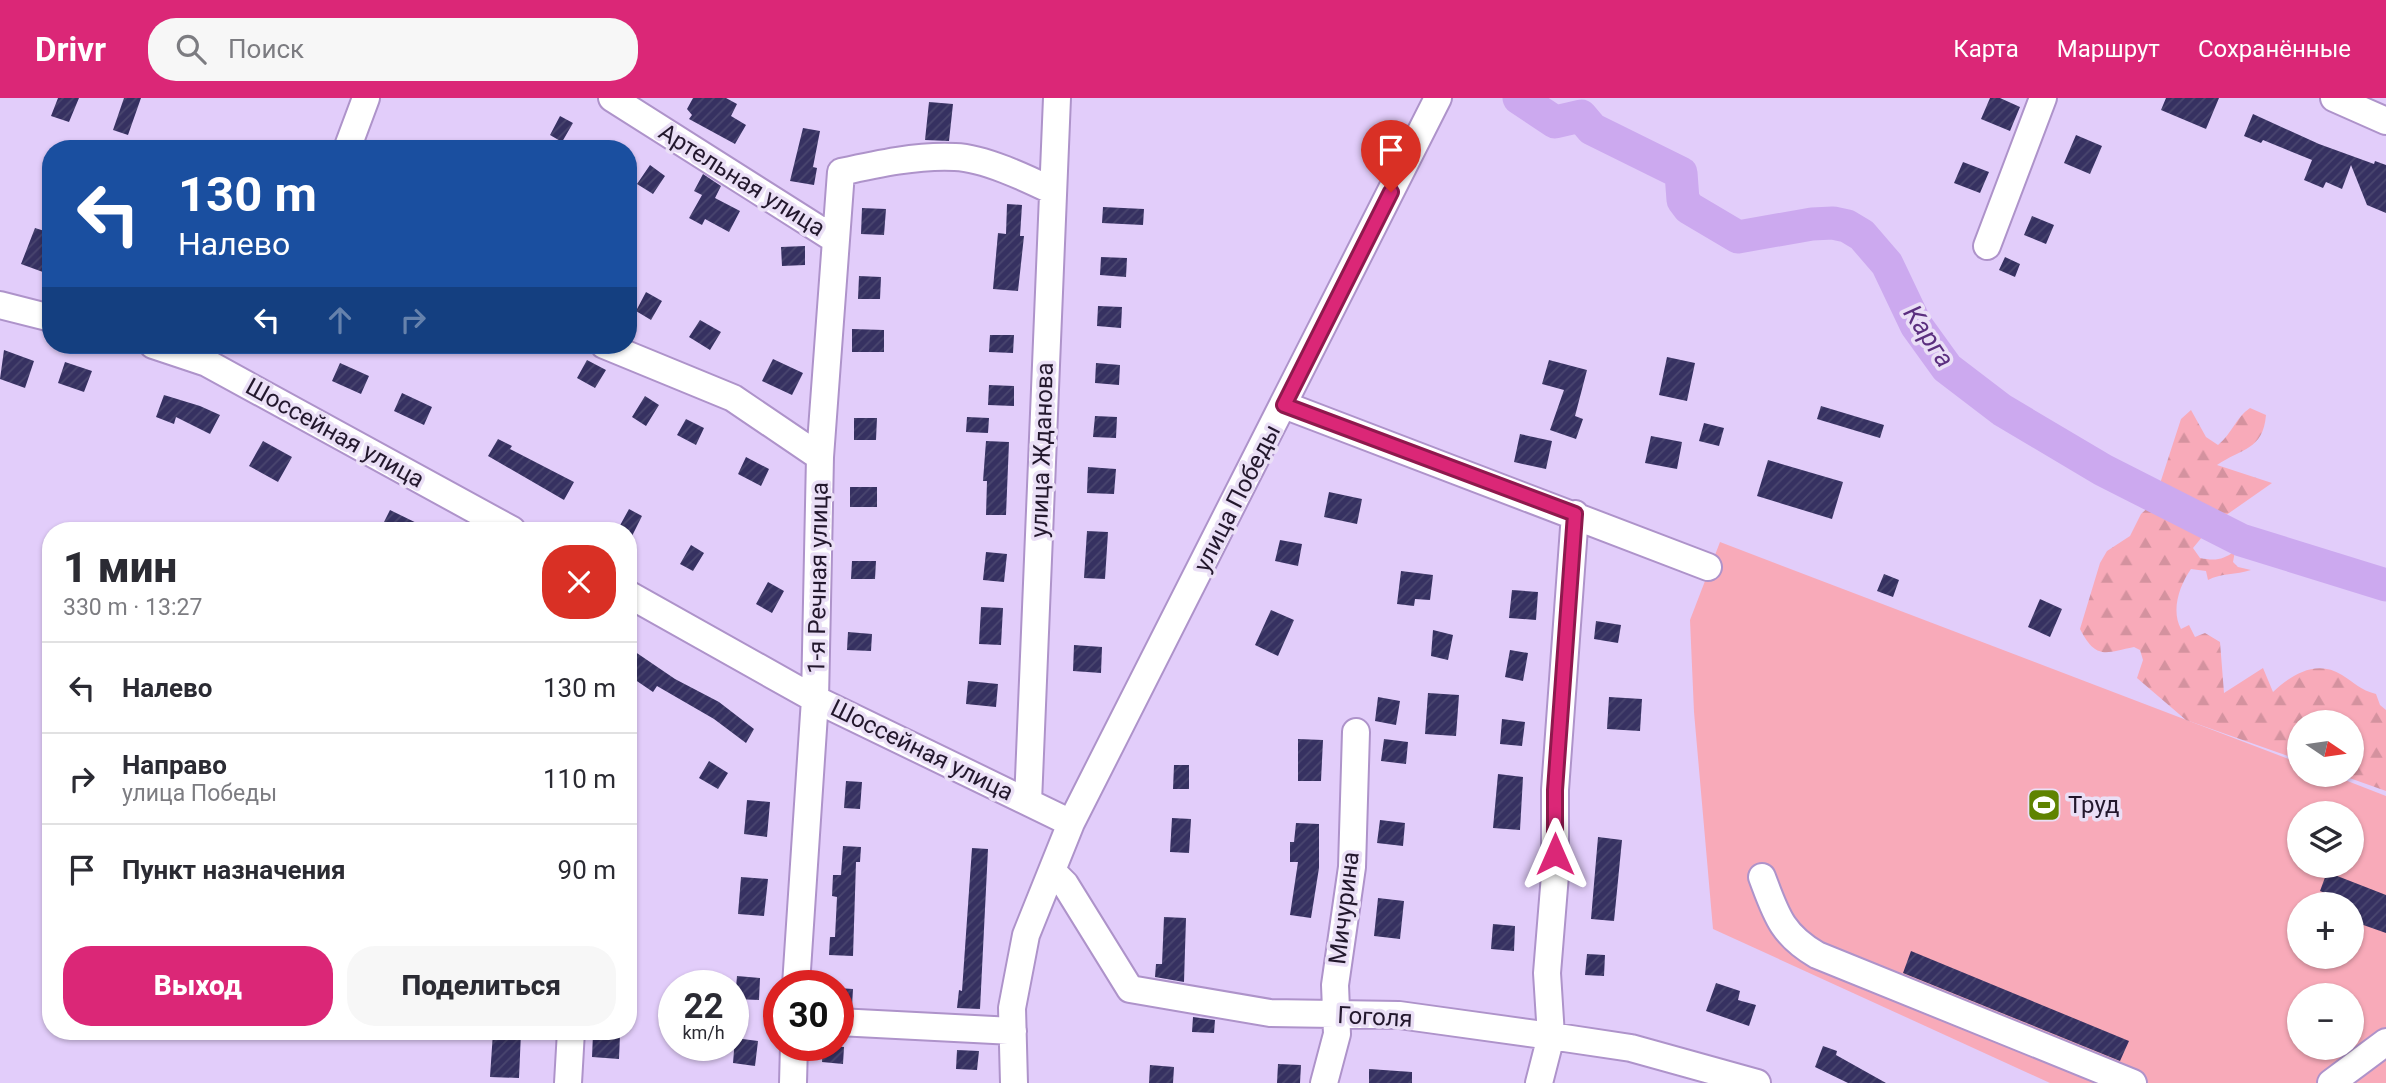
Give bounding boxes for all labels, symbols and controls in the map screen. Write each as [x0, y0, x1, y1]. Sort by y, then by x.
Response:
search box [148, 18, 638, 81]
text: Drivr [35, 30, 106, 69]
icon: search [172, 30, 210, 68]
text: Поиск [228, 34, 304, 64]
text: Карта [1953, 35, 2019, 63]
text: Маршрут [2057, 35, 2160, 63]
text: Сохранённые [2198, 35, 2351, 63]
street label: Артельная улица [654, 118, 830, 242]
pin [1361, 120, 1421, 192]
icon: arrive [1372, 131, 1410, 169]
text: 130 m [178, 166, 317, 223]
icon: left [63, 168, 154, 259]
text: Налево [178, 225, 290, 263]
water label: Карга [1897, 299, 1961, 373]
icon: left [248, 301, 286, 339]
icon: ahead [321, 301, 359, 339]
icon: right [394, 301, 432, 339]
street label: улица Жданова [1025, 362, 1059, 538]
street label: Шоссейная улица [241, 372, 429, 494]
street label: улица Победы [1188, 420, 1286, 576]
street label: 1-я Речная улица [802, 482, 834, 674]
text: 1 мин [63, 543, 177, 592]
button: close [542, 545, 616, 619]
text: 330 m · 13:27 [63, 594, 202, 621]
icon: left [63, 669, 101, 707]
text: Налево [122, 673, 212, 703]
text: 130 m [543, 673, 616, 703]
street label: Шоссейная улица [826, 694, 1018, 806]
north arrow [2287, 710, 2364, 788]
map controls [2287, 710, 2364, 1060]
text: Направо [122, 750, 227, 780]
icon: right [63, 760, 101, 798]
text: 110 m [543, 764, 616, 794]
text: улица Победы [122, 780, 277, 807]
sports icon: Труд [2025, 786, 2063, 824]
place label: Труд [2068, 791, 2120, 819]
button: layers [2287, 801, 2364, 878]
position arrow [1518, 817, 1592, 891]
street label: Мичурина [1323, 850, 1365, 966]
icon: arrive [63, 851, 101, 889]
text: Пункт назначения [122, 855, 346, 885]
text: 90 m [558, 855, 616, 885]
button: + [2287, 892, 2364, 969]
button: Выход [63, 946, 333, 1026]
button: Поделиться [347, 946, 616, 1026]
speed limit sign: 30 [763, 970, 854, 1061]
button: − [2287, 983, 2364, 1060]
text: 22 [683, 986, 724, 1027]
street label: Гоголя [1337, 1001, 1413, 1033]
text: km/h [682, 1022, 725, 1043]

